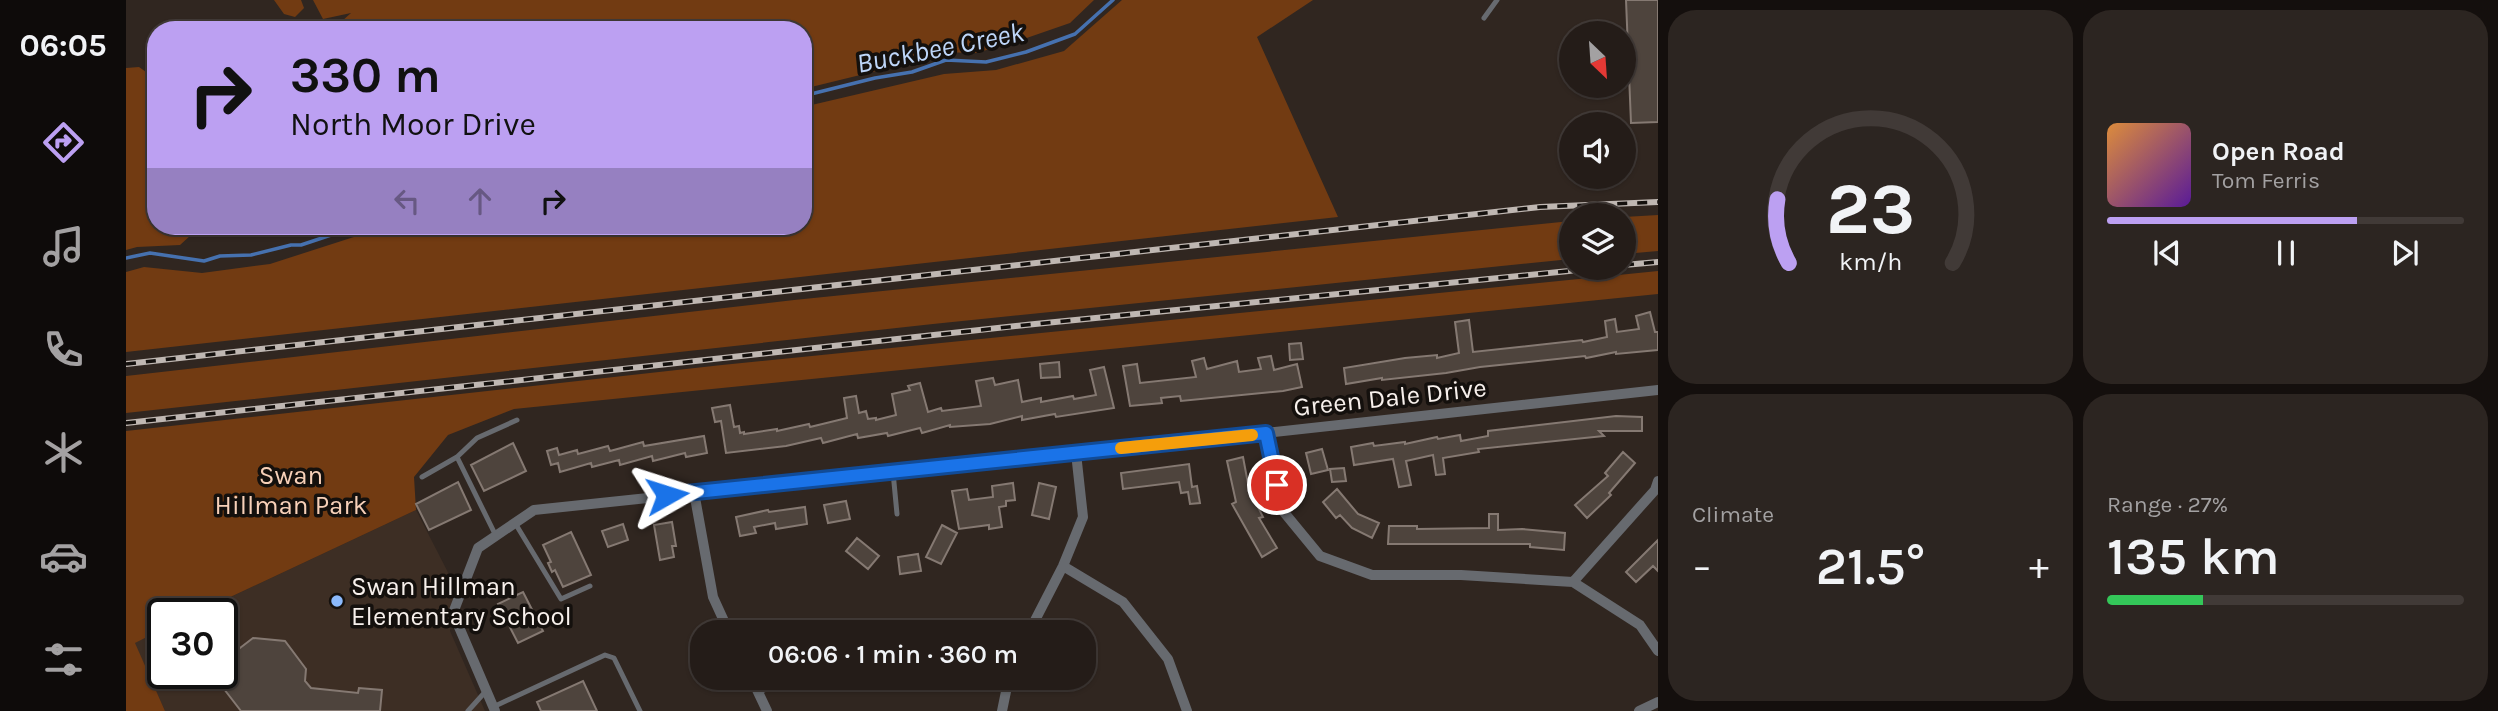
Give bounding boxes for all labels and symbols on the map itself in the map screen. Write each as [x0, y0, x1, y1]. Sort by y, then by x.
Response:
water label: Buckbee Creek [854, 15, 1027, 80]
north arrow [1559, 21, 1636, 98]
street label: Green Dale Drive [1292, 372, 1488, 423]
pin [1247, 455, 1307, 515]
position arrow [630, 458, 704, 532]
park label: Swan Hillman Park [215, 460, 367, 521]
place label: Swan Hillman Elementary School [351, 571, 572, 632]
marker: Swan Hillman Elementary School [329, 593, 345, 609]
speed limit sign: 30 [147, 598, 238, 689]

